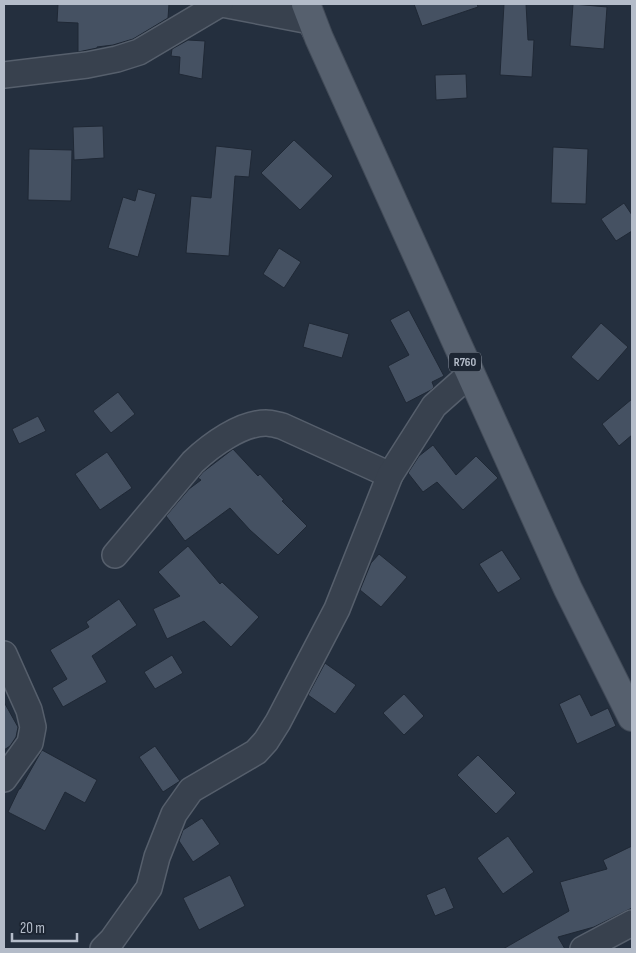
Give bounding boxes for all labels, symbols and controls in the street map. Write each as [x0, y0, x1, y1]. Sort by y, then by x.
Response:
road number: R760 [449, 352, 481, 372]
scale bar [12, 910, 78, 942]
text: 20 m [20, 919, 45, 938]

